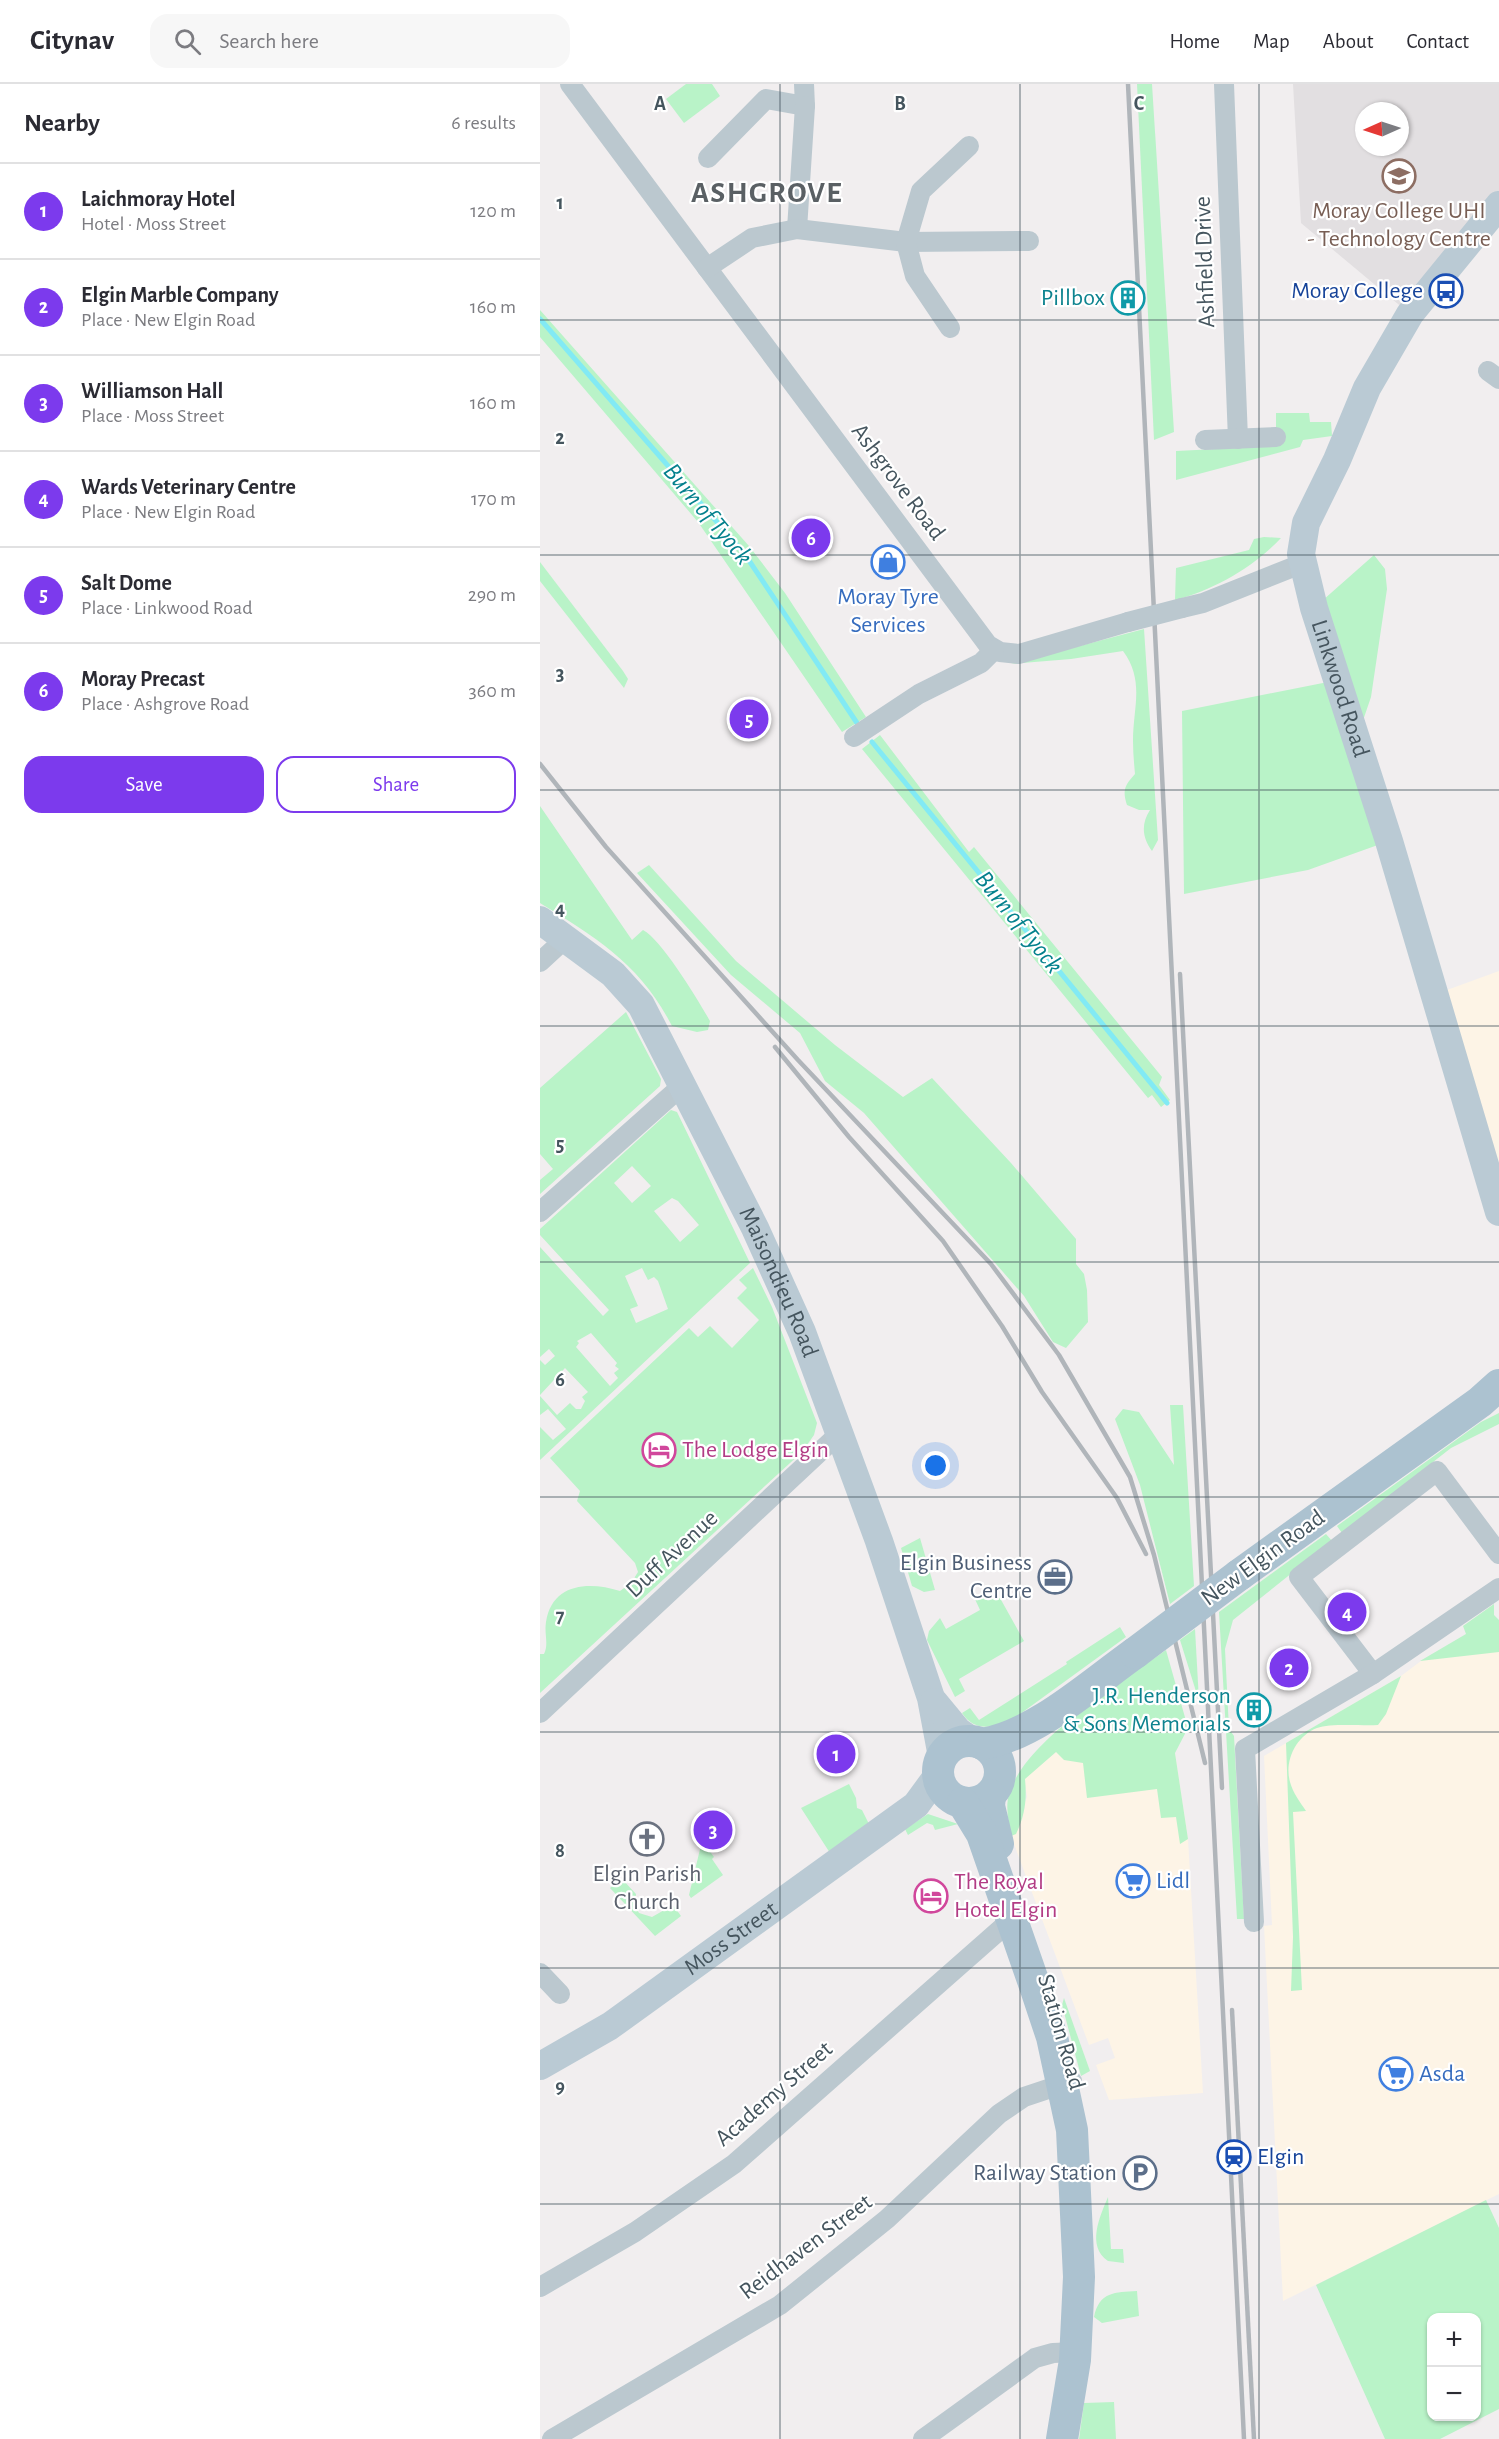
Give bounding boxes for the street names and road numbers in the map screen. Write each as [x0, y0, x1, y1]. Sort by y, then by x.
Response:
street label: Ashfield Drive [1191, 196, 1219, 328]
street label: Ashgrove Road [847, 419, 949, 545]
street label: Linkwood Road [1307, 617, 1373, 760]
street label: Maisondieu Road [734, 1203, 822, 1360]
street label: New Elgin Road [1197, 1505, 1329, 1611]
street label: Duff Avenue [621, 1506, 723, 1602]
street label: Moss Street [680, 1897, 782, 1980]
street label: Station Road [1033, 1971, 1089, 2093]
street label: Academy Street [711, 2037, 837, 2151]
street label: Reidhaven Street [735, 2189, 877, 2304]

